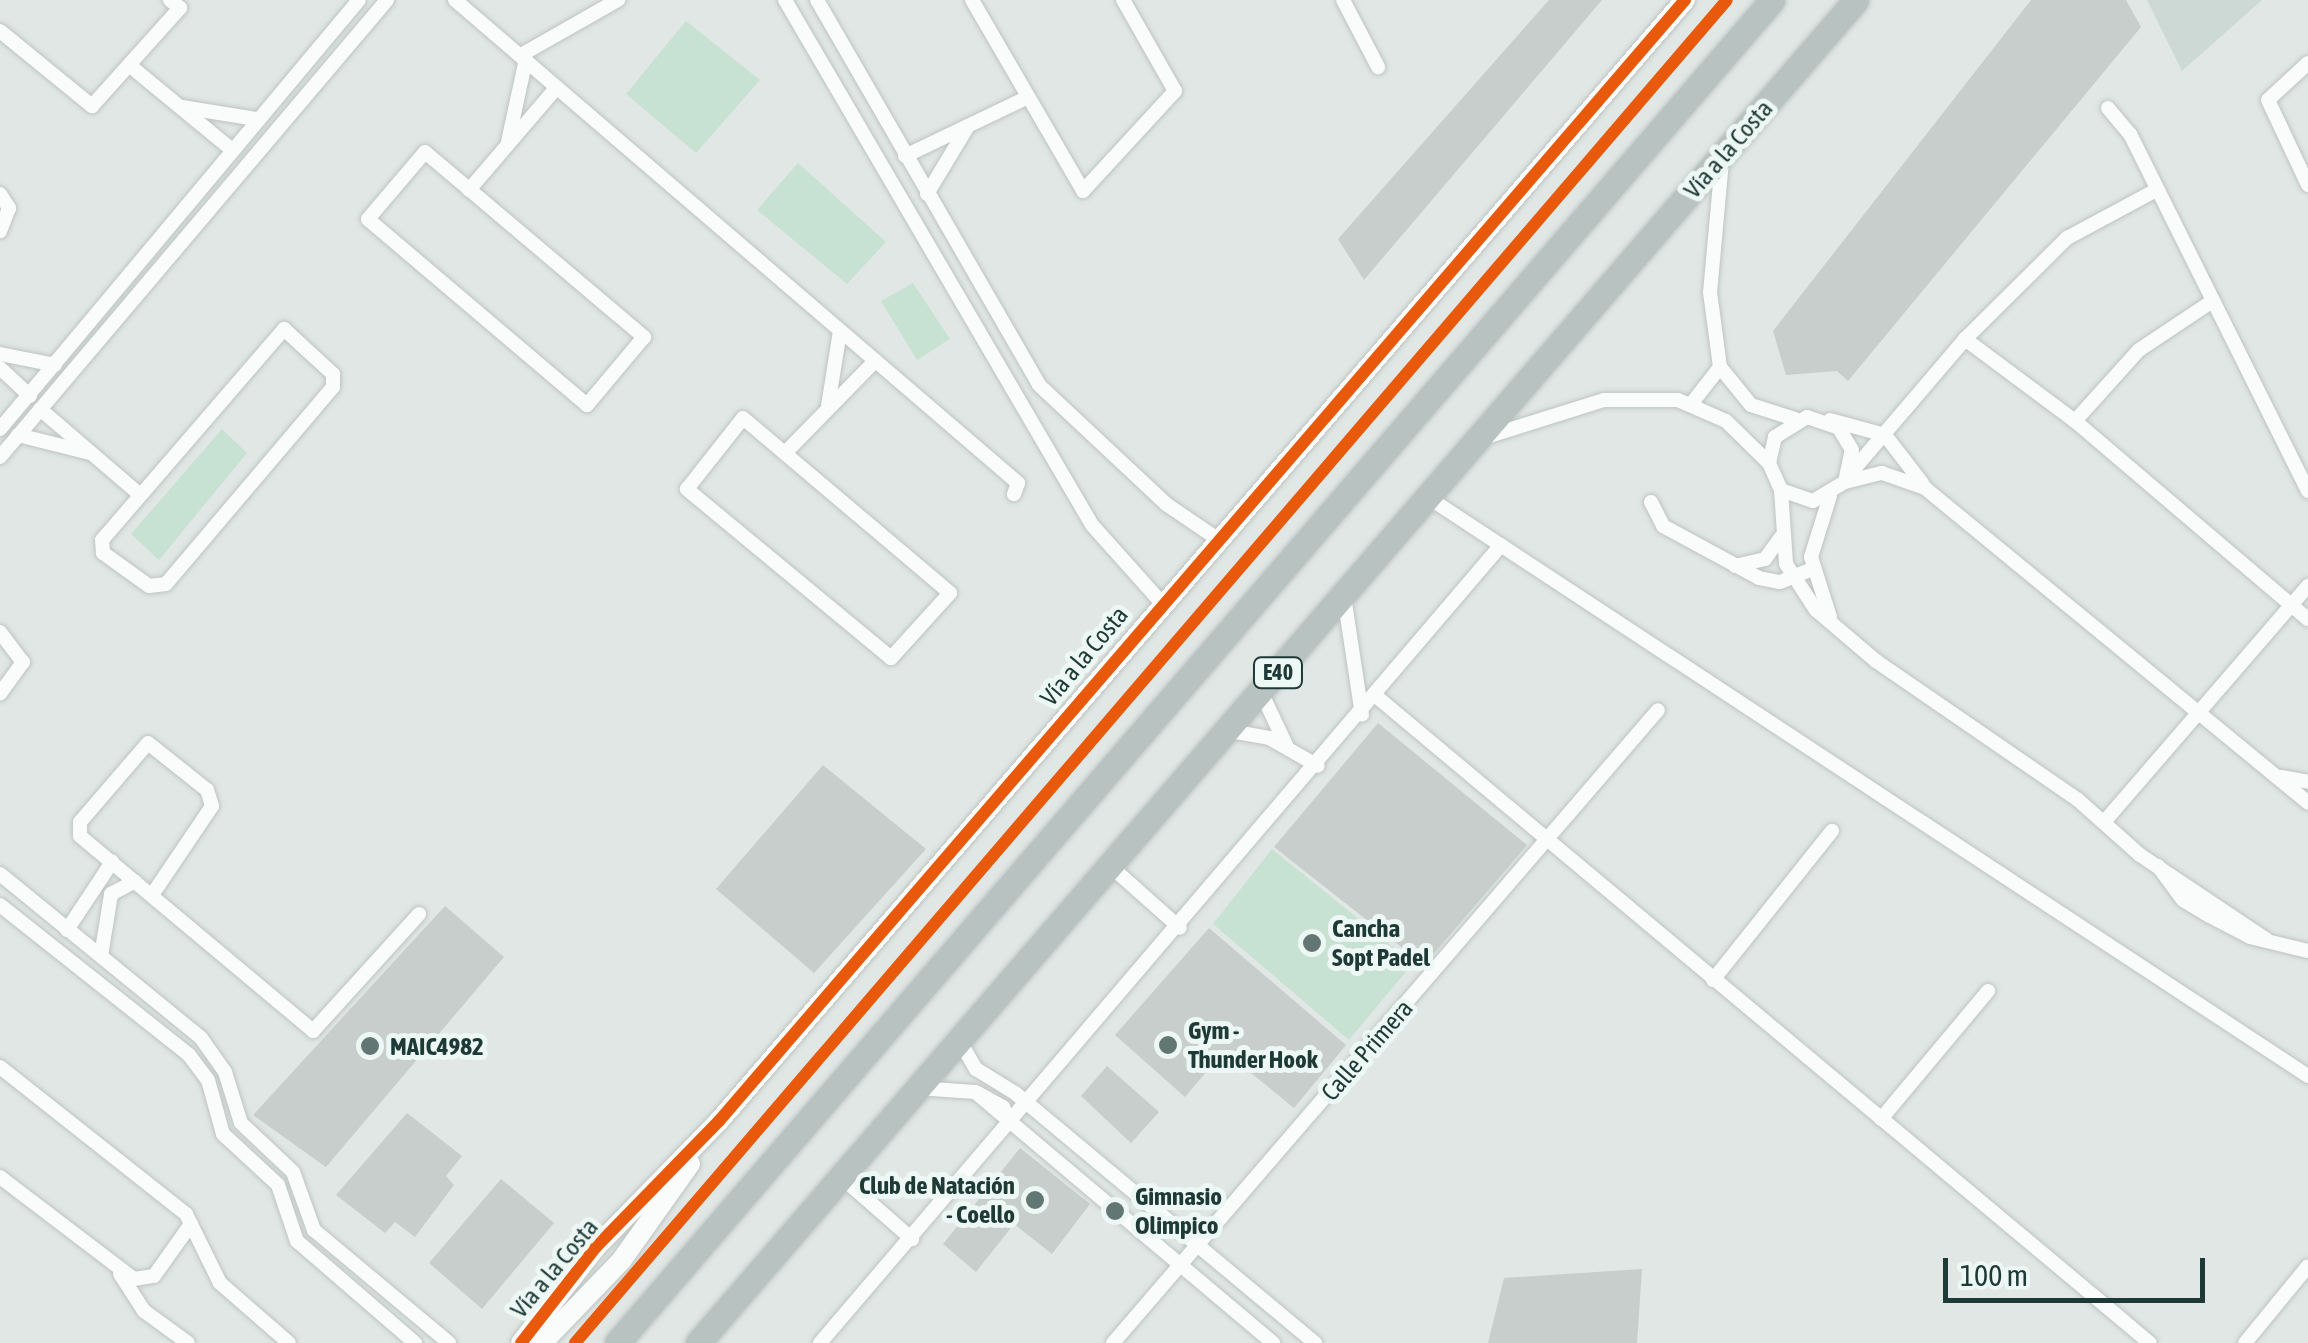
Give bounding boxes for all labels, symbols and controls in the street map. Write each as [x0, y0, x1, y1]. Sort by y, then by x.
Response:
street label: Vía a la Costa [1677, 94, 1779, 204]
street label: Vía a la Costa [1034, 600, 1134, 712]
road number: E40 [1250, 656, 1306, 690]
place label: Cancha Sopt Padel [1332, 914, 1430, 973]
marker: Cancha Sopt Padel [1301, 932, 1323, 954]
street label: Calle Primera [1315, 993, 1419, 1107]
place label: Gym - Thunder Hook [1188, 1016, 1318, 1075]
place label: MAIC4982 [390, 1031, 484, 1061]
marker: Gym - Thunder Hook [1157, 1034, 1179, 1056]
marker: MAIC4982 [359, 1035, 381, 1057]
place label: Club de Natación - Coello [859, 1171, 1015, 1230]
place label: Gimnasio Olimpico [1135, 1182, 1222, 1241]
marker: Club de Natación - Coello [1024, 1189, 1046, 1211]
marker: Gimnasio Olimpico [1104, 1200, 1126, 1222]
street label: Vía a la Costa [504, 1212, 604, 1324]
scale bar [1948, 1238, 2210, 1300]
text: 100 m [1960, 1258, 2028, 1292]

